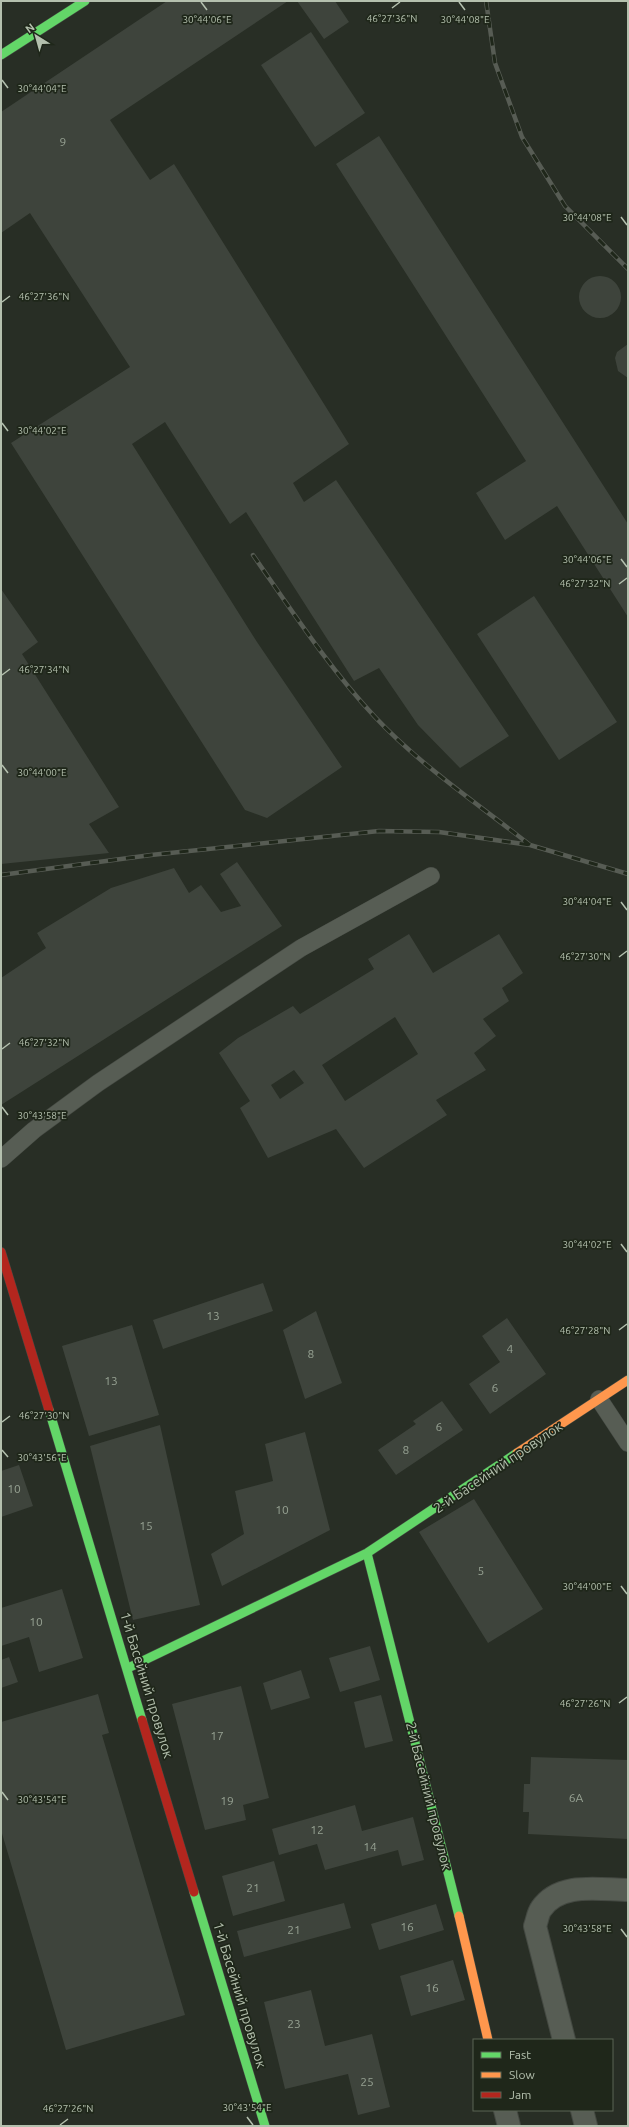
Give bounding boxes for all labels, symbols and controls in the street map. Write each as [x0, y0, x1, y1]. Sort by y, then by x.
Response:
text: 46°27'36"N [367, 13, 417, 24]
text: 30°44'06"E [182, 14, 232, 25]
text: 30°44'08"E [440, 14, 490, 25]
north arrow [16, 16, 56, 56]
text: N [23, 21, 37, 35]
text: 30°44'04"E [17, 83, 67, 94]
house number: 9 [60, 135, 66, 148]
text: 30°44'08"E [562, 212, 612, 223]
text: 46°27'36"N [19, 291, 69, 302]
text: 30°44'02"E [17, 425, 67, 436]
text: 30°44'06"E [562, 554, 612, 565]
text: 46°27'32"N [560, 578, 610, 589]
text: 46°27'34"N [19, 664, 69, 675]
text: 30°44'00"E [17, 767, 67, 778]
text: 30°44'04"E [562, 896, 612, 907]
text: 46°27'30"N [560, 951, 610, 962]
text: 46°27'32"N [19, 1037, 69, 1048]
text: 30°43'58"E [17, 1110, 67, 1121]
text: 30°44'02"E [562, 1239, 612, 1250]
house number: 13 [206, 1309, 220, 1322]
text: 46°27'28"N [560, 1325, 610, 1336]
house number: 4 [507, 1342, 514, 1355]
house number: 8 [308, 1347, 315, 1360]
house number: 13 [104, 1374, 118, 1387]
house number: 6 [492, 1381, 499, 1394]
text: 46°27'30"N [19, 1410, 69, 1421]
street label: 2-й Басейний провулок [431, 1418, 565, 1516]
house number: 6 [436, 1420, 443, 1433]
house number: 8 [403, 1443, 410, 1456]
text: 30°43'56"E [17, 1452, 67, 1463]
house number: 10 [7, 1482, 21, 1495]
house number: 10 [275, 1503, 289, 1516]
house number: 15 [139, 1519, 153, 1532]
house number: 5 [478, 1564, 484, 1577]
text: 30°44'00"E [562, 1581, 612, 1592]
street label: 1-й Басейний провулок [117, 1610, 177, 1760]
house number: 10 [29, 1615, 43, 1628]
text: 46°27'26"N [560, 1698, 610, 1709]
street label: 2-й Басейний провулок [403, 1720, 455, 1872]
house number: 17 [210, 1729, 224, 1742]
house number: 6А [569, 1791, 583, 1804]
text: 30°43'54"E [17, 1794, 67, 1805]
house number: 19 [220, 1794, 234, 1807]
house number: 12 [310, 1823, 324, 1836]
house number: 14 [363, 1840, 377, 1853]
house number: 21 [246, 1881, 260, 1894]
street label: 1-й Басейний провулок [210, 1920, 270, 2070]
house number: 16 [400, 1920, 414, 1933]
house number: 21 [287, 1923, 301, 1936]
text: 30°43'58"E [562, 1923, 612, 1934]
house number: 16 [425, 1981, 439, 1994]
house number: 23 [287, 2017, 301, 2030]
legend [473, 2039, 613, 2111]
text: Fast [509, 2048, 531, 2061]
text: Slow [509, 2068, 535, 2081]
house number: 25 [360, 2075, 374, 2088]
text: Jam [509, 2088, 531, 2101]
text: 30°43'54"E [222, 2102, 272, 2113]
text: 46°27'26"N [43, 2103, 93, 2114]

